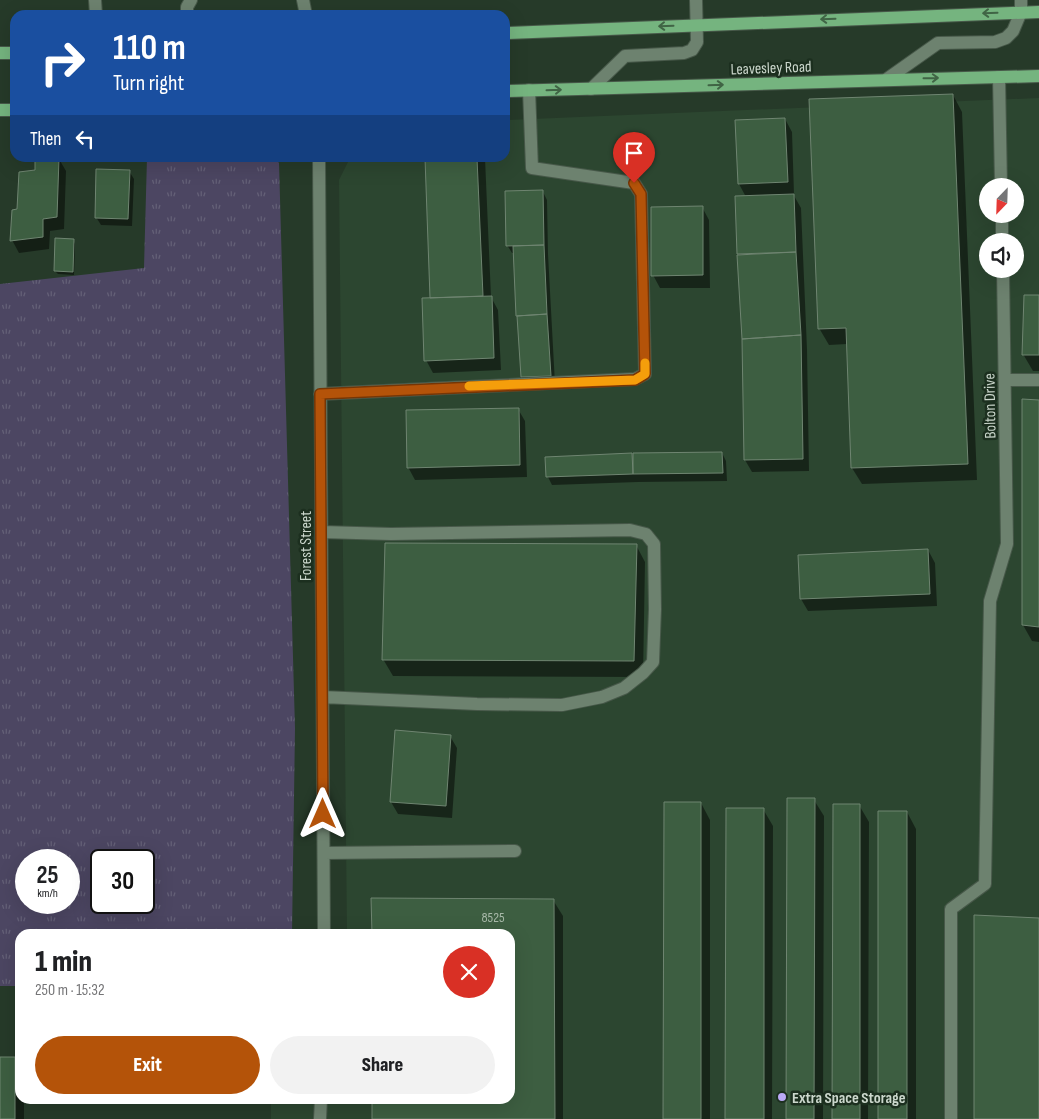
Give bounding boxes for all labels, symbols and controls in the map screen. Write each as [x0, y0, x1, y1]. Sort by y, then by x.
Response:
one-way arrow [983, 9, 999, 18]
one-way arrow [820, 15, 836, 24]
one-way arrow [658, 21, 674, 31]
text: 110 m [113, 27, 186, 70]
icon: right [30, 30, 95, 95]
street label: Leavesley Road [730, 58, 812, 79]
text: Turn right [113, 70, 184, 97]
one-way arrow [922, 73, 939, 83]
one-way arrow [708, 80, 724, 89]
one-way arrow [545, 85, 561, 94]
icon: left [71, 125, 99, 153]
text: Then [30, 128, 61, 151]
pin [613, 132, 655, 183]
icon: arrive [620, 139, 648, 167]
north arrow [979, 178, 1024, 222]
map controls [979, 178, 1024, 278]
button: sound [979, 233, 1024, 278]
street label: Bolton Drive [980, 373, 1001, 439]
street label: Forest Street [297, 511, 316, 581]
position arrow [296, 787, 348, 839]
speed limit sign: 30 [90, 849, 155, 914]
text: 25 [37, 860, 58, 891]
text: km/h [37, 886, 58, 901]
house number: 8525 [481, 909, 505, 926]
text: 1 min [35, 944, 92, 980]
button: close [443, 946, 495, 998]
text: 250 m · 15:32 [35, 981, 105, 1000]
button: Exit [35, 1036, 260, 1094]
button: Share [270, 1036, 495, 1094]
place label: Extra Space Storage [792, 1089, 906, 1108]
marker: Extra Space Storage [776, 1091, 788, 1103]

